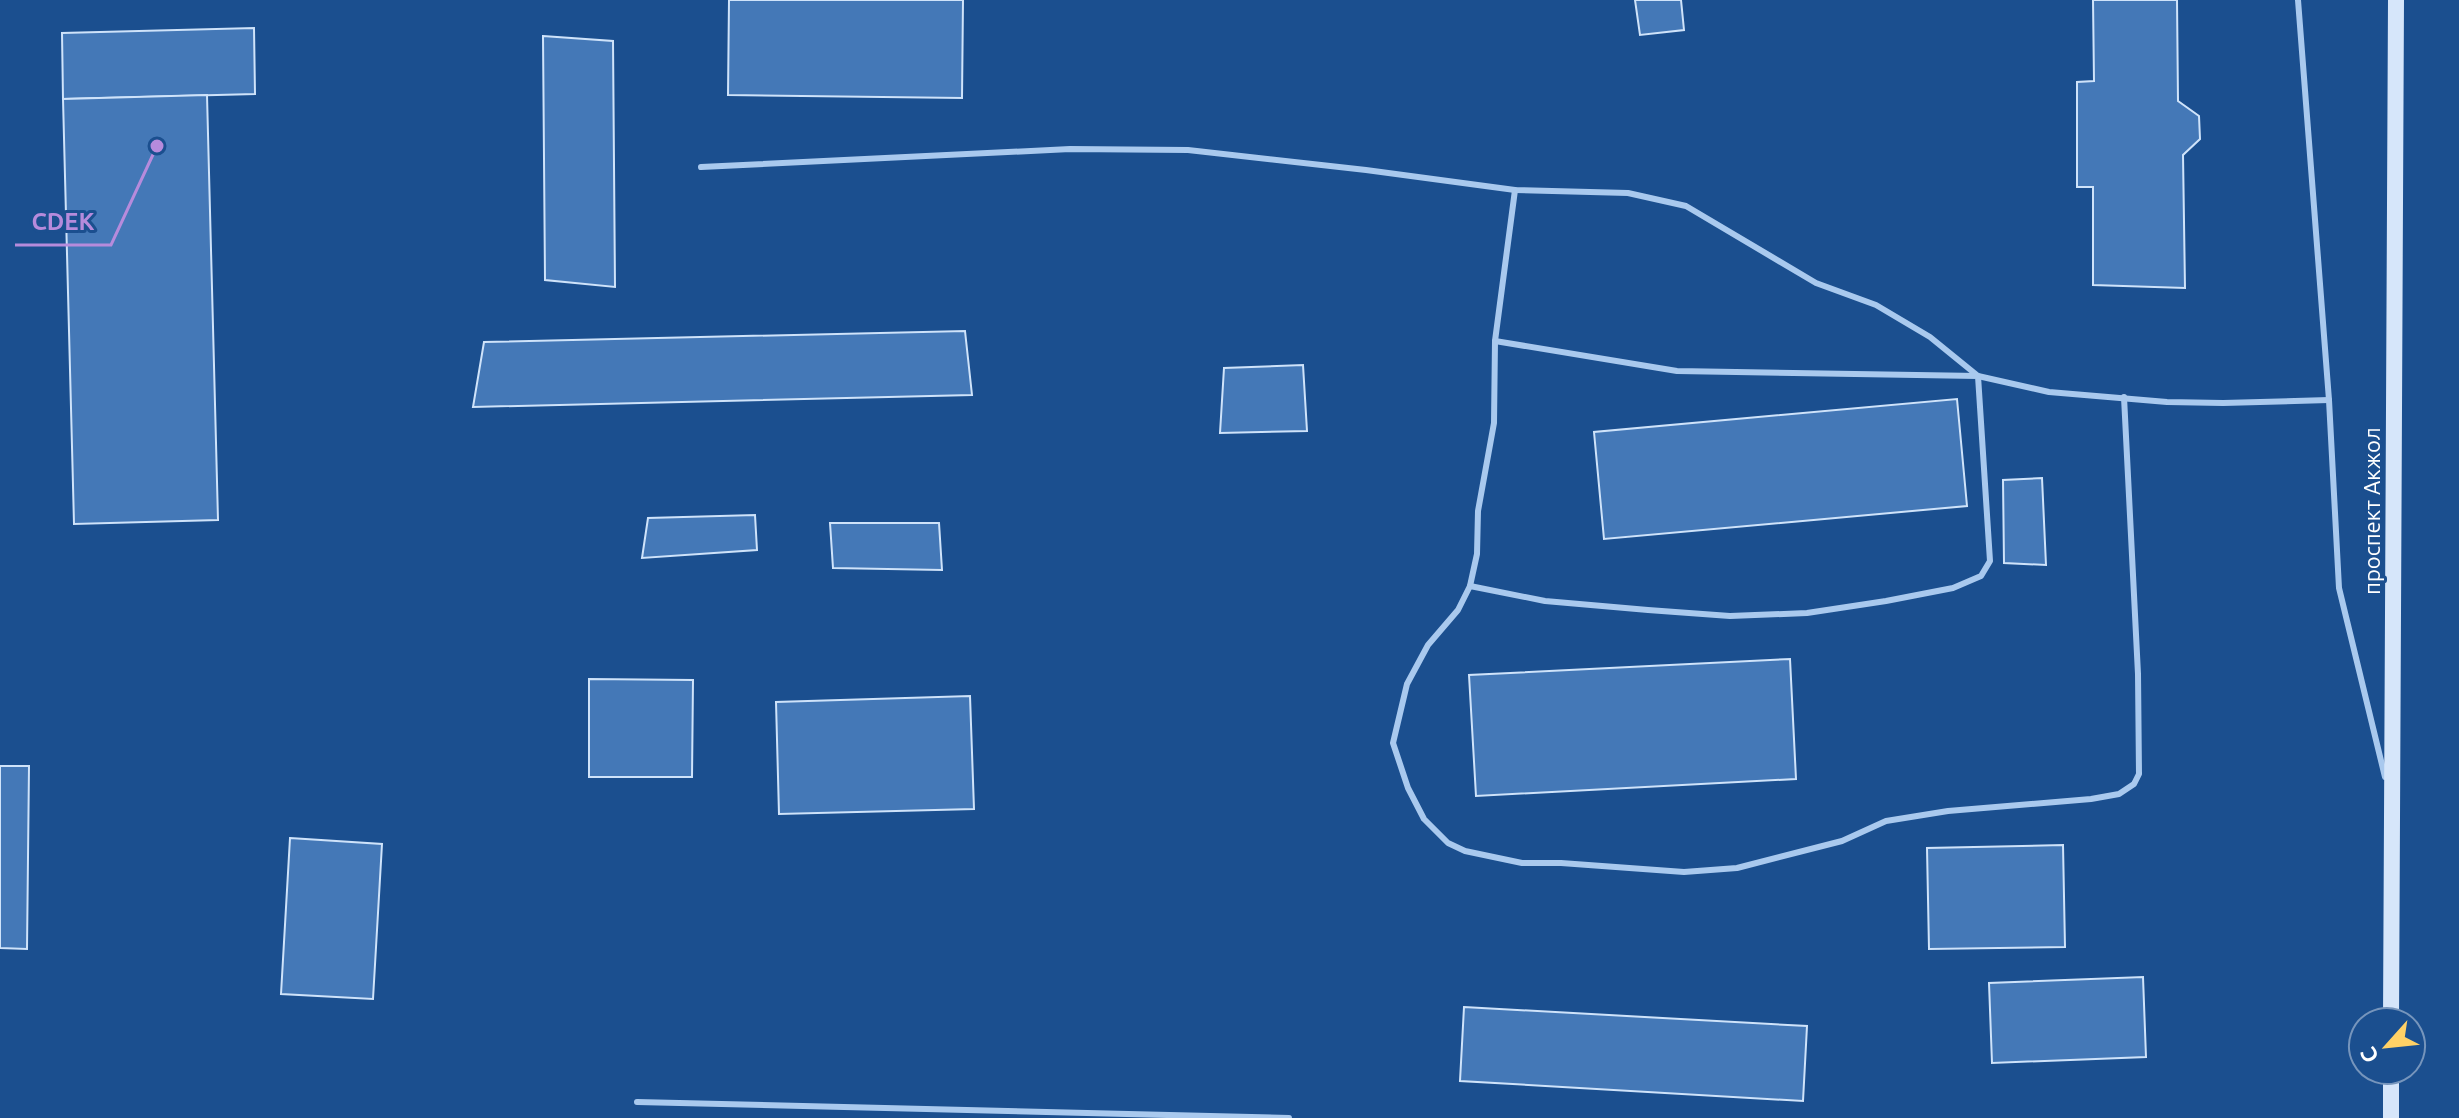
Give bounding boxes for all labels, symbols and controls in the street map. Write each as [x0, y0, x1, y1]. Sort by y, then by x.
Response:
callout: CDEK [15, 197, 111, 245]
text: CDEK [31, 208, 95, 235]
street label: проспект Акжол [2359, 427, 2384, 595]
north arrow [2347, 1006, 2427, 1086]
text: С [2354, 1043, 2383, 1067]

